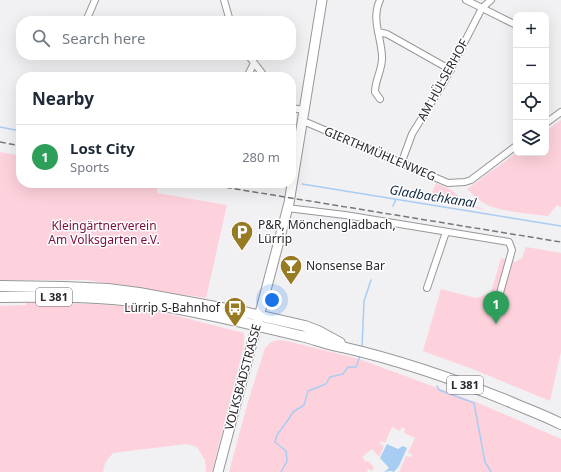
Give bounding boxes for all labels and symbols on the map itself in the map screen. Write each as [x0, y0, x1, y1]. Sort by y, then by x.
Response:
street label: AM HÜLSERHOF [413, 36, 472, 124]
street label: GIERTHMÜHLENWEG [322, 122, 439, 185]
water label: Gladbachkanal [388, 180, 478, 212]
place label: P&R, Mönchengladbach, Lürrip [258, 216, 396, 247]
park label: Kleingärtnerverein Am Volksgarten e.V. [48, 217, 160, 248]
parking icon: P&R, Mönchengladbach, Lürrip [229, 219, 255, 252]
bar icon: Nonsense Bar [278, 253, 304, 286]
place label: Nonsense Bar [306, 257, 385, 274]
road number: L 381 [36, 288, 72, 306]
your location [262, 290, 282, 310]
pin: 1 [483, 291, 509, 324]
bus stop icon: Lürrip S-Bahnhof [222, 295, 248, 328]
place label: Lürrip S-Bahnhof [124, 299, 221, 316]
street label: VOLKSBADSTRASSE [220, 322, 265, 432]
road number: L 381 [447, 376, 483, 394]

